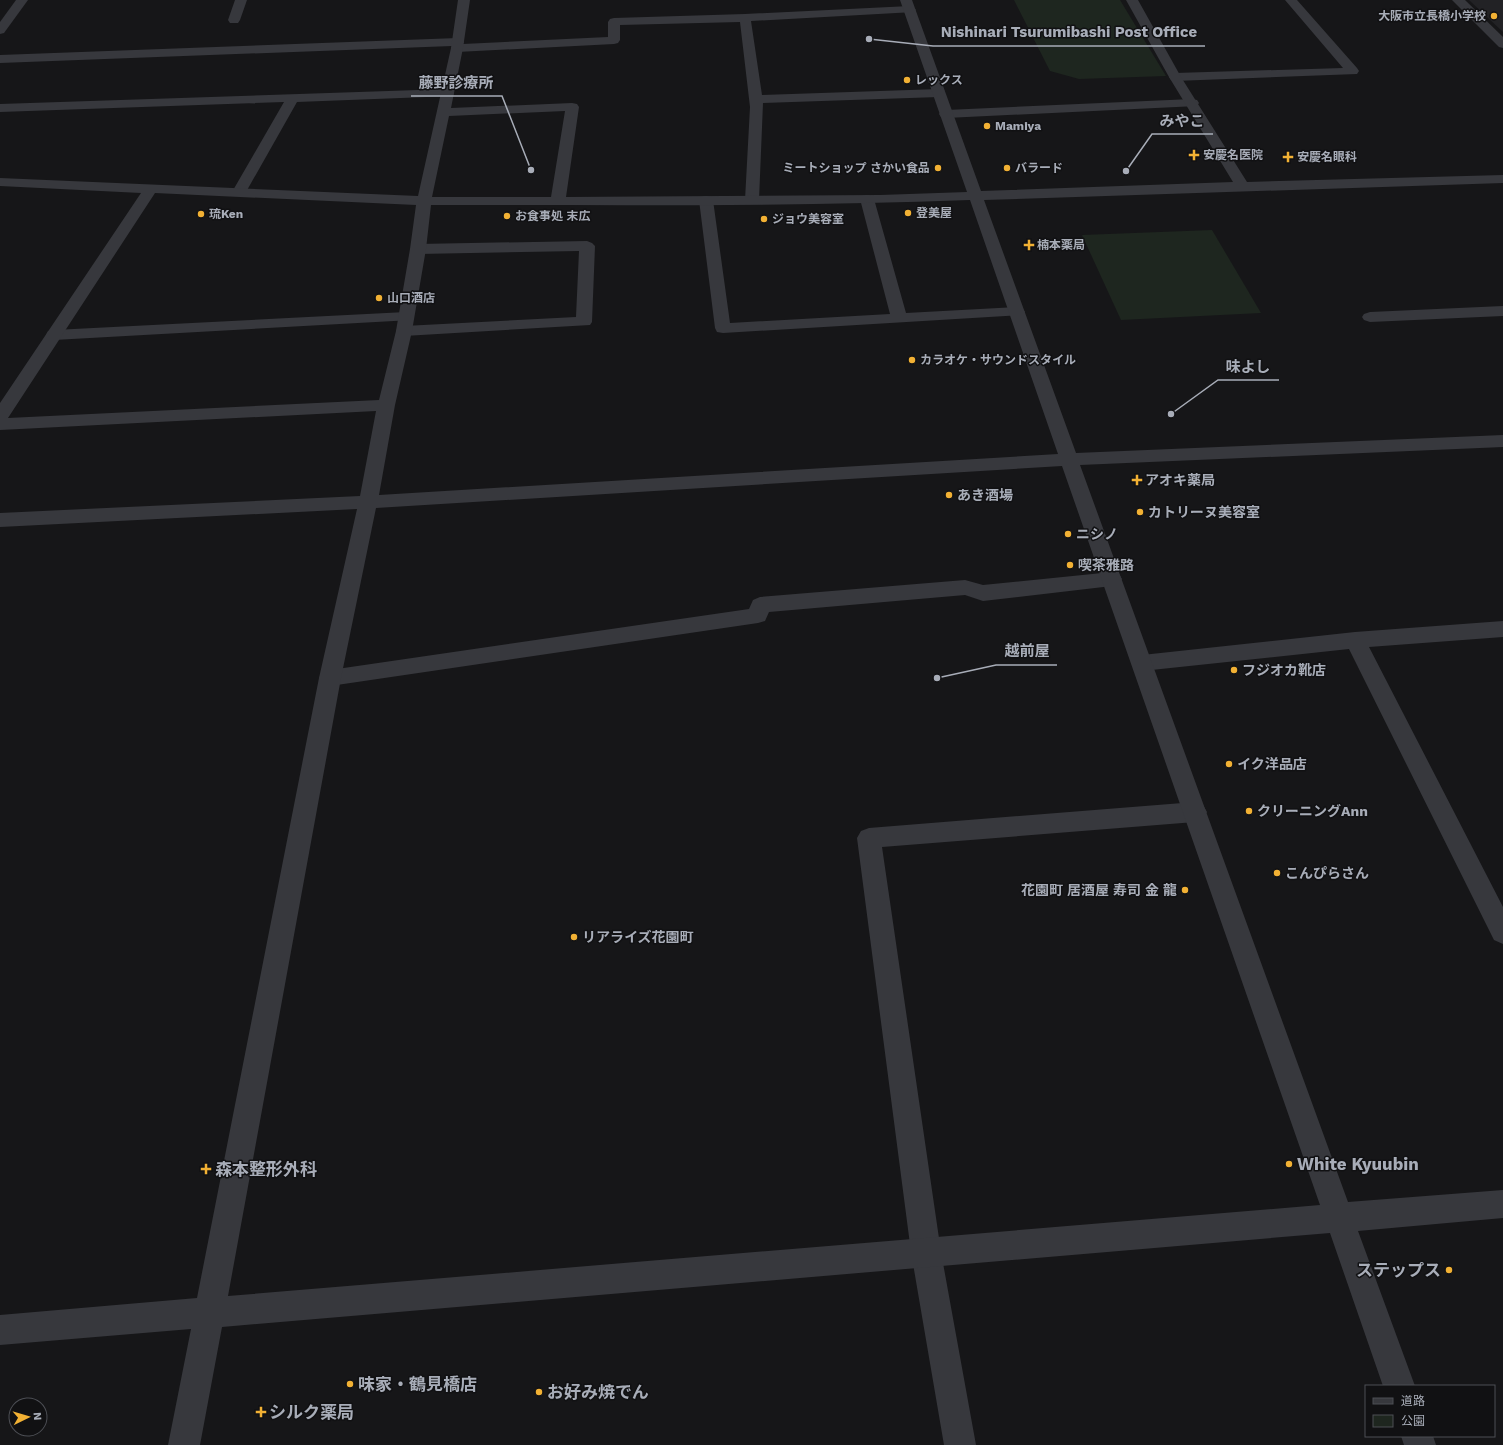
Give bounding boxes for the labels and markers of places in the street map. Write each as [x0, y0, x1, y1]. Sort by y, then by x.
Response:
place label: 大阪市立長橋小学校 [1378, 9, 1486, 23]
marker: 大阪市立長橋小学校 [1489, 11, 1499, 21]
callout: Nishinari Tsurumibashi Post Office [933, 19, 1205, 46]
callout: 藤野診療所 [411, 69, 502, 96]
place label: レックス [915, 73, 963, 87]
marker: レックス [902, 75, 912, 85]
callout: みやこ [1152, 107, 1213, 134]
place label: Mamiya [995, 119, 1041, 133]
marker: Mamiya [982, 121, 992, 131]
place label: 安慶名医院 [1203, 148, 1263, 162]
marker: 安慶名医院 [1188, 149, 1200, 161]
place label: 安慶名眼科 [1297, 150, 1357, 164]
marker: 安慶名眼科 [1282, 151, 1294, 163]
place label: ミートショップ さかい食品 [783, 161, 930, 175]
place label: バラード [1015, 161, 1063, 175]
marker: ミートショップ さかい食品 [933, 163, 943, 173]
marker: バラード [1002, 163, 1012, 173]
place label: 登美屋 [916, 206, 952, 220]
place label: 琉Ken [209, 207, 243, 221]
marker: 登美屋 [903, 208, 913, 218]
marker: 琉Ken [196, 209, 206, 219]
place label: お食事処 末広 [515, 209, 590, 223]
marker: お食事処 末広 [502, 211, 512, 221]
place label: ジョウ美容室 [772, 212, 844, 226]
marker: ジョウ美容室 [759, 214, 769, 224]
place label: 楠本薬局 [1037, 238, 1085, 252]
marker: 楠本薬局 [1024, 240, 1034, 250]
place label: 山口酒店 [387, 291, 435, 305]
marker: 山口酒店 [374, 293, 384, 303]
place label: カラオケ・サウンドスタイル [920, 353, 1076, 367]
callout: 味よし [1218, 353, 1279, 380]
marker: カラオケ・サウンドスタイル [907, 355, 917, 365]
place label: アオキ薬局 [1145, 472, 1215, 488]
marker: アオキ薬局 [1132, 475, 1142, 485]
place label: あき酒場 [957, 487, 1013, 503]
marker: あき酒場 [944, 490, 954, 500]
place label: カトリーヌ美容室 [1148, 504, 1260, 520]
marker: カトリーヌ美容室 [1135, 507, 1145, 517]
place label: ニシノ [1076, 526, 1118, 542]
marker: ニシノ [1063, 529, 1073, 539]
place label: 喫茶雅路 [1078, 557, 1134, 573]
marker: 喫茶雅路 [1065, 560, 1075, 570]
callout: 越前屋 [996, 638, 1057, 665]
place label: フジオカ靴店 [1242, 662, 1326, 678]
marker: フジオカ靴店 [1229, 665, 1239, 675]
place label: イク洋品店 [1237, 756, 1307, 772]
marker: イク洋品店 [1224, 759, 1234, 769]
place label: クリーニングAnn [1257, 803, 1368, 819]
marker: クリーニングAnn [1244, 806, 1254, 816]
place label: こんぴらさん [1285, 865, 1369, 881]
marker: こんぴらさん [1272, 868, 1282, 878]
place label: 花園町 居酒屋 寿司 金 龍 [1021, 882, 1177, 898]
marker: 花園町 居酒屋 寿司 金 龍 [1180, 885, 1190, 895]
place label: リアライズ花園町 [582, 929, 694, 945]
marker: リアライズ花園町 [569, 932, 579, 942]
place label: White Kyuubin [1297, 1154, 1419, 1174]
place label: 森本整形外科 [215, 1159, 317, 1179]
marker: White Kyuubin [1284, 1159, 1294, 1169]
marker: 森本整形外科 [200, 1163, 212, 1175]
place label: ステップス [1356, 1260, 1441, 1280]
marker: ステップス [1444, 1265, 1454, 1275]
place label: 味家・鶴見橋店 [358, 1374, 477, 1394]
marker: 味家・鶴見橋店 [345, 1379, 355, 1389]
place label: お好み焼でん [547, 1382, 649, 1402]
marker: お好み焼でん [534, 1387, 544, 1397]
place label: シルク薬局 [269, 1402, 354, 1422]
marker: シルク薬局 [256, 1407, 266, 1417]

